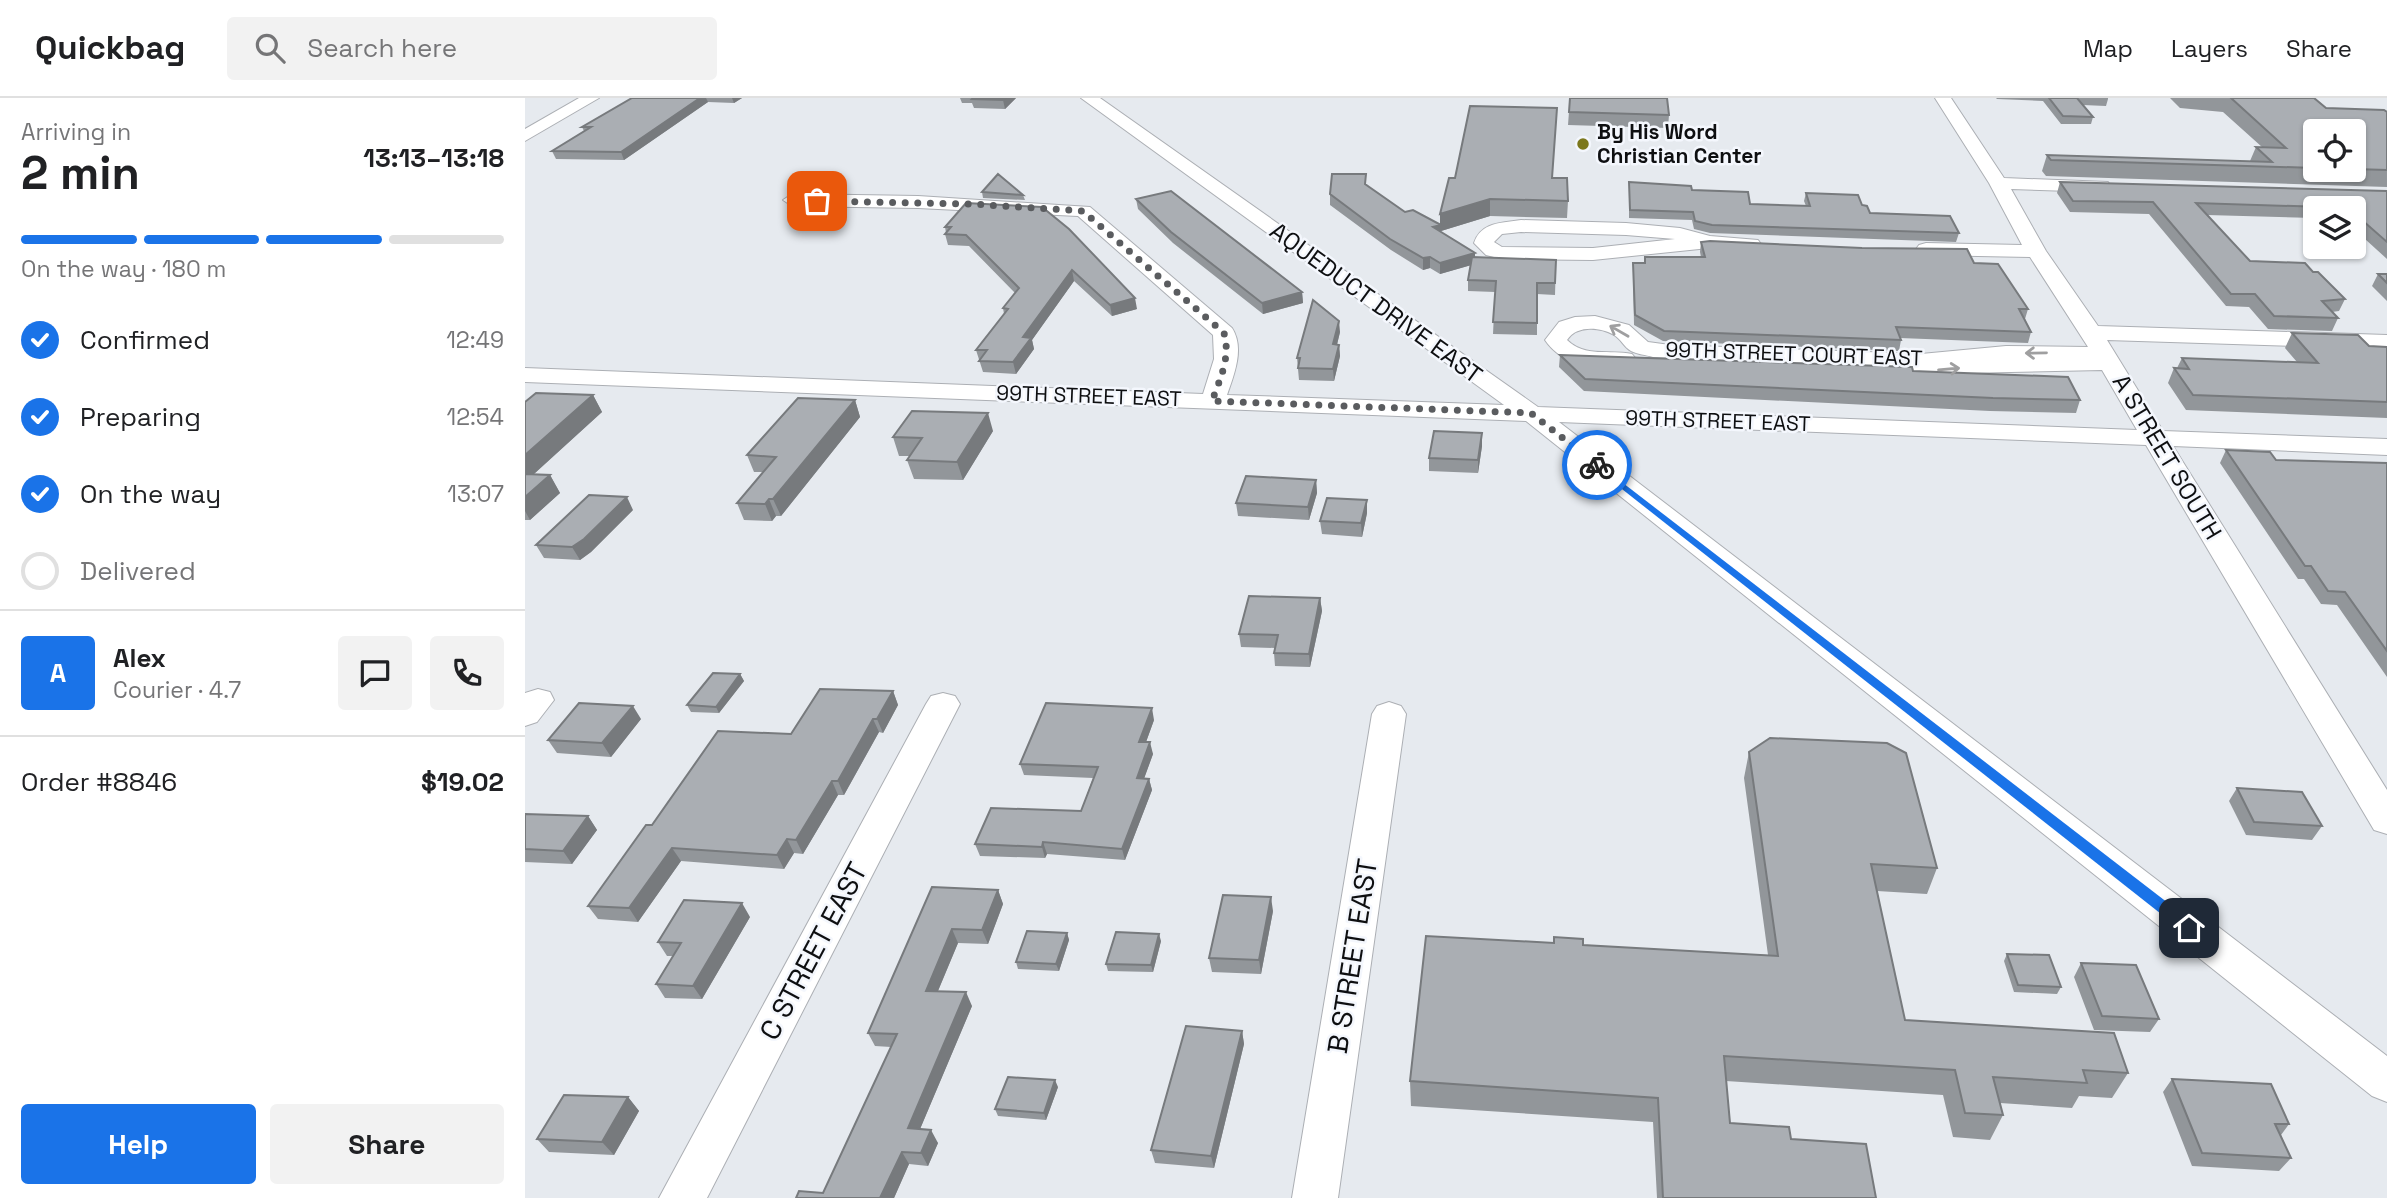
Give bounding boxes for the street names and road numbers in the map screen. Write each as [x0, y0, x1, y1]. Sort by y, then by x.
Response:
street label: AQUEDUCT DRIVE EAST [1264, 215, 1489, 390]
street label: 99TH STREET COURT EAST [1665, 336, 1923, 371]
street label: A STREET SOUTH [2106, 368, 2229, 545]
street label: 99TH STREET EAST [996, 379, 1182, 412]
street label: 99TH STREET EAST [1625, 404, 1811, 437]
street label: C STREET EAST [751, 856, 875, 1046]
street label: B STREET EAST [1319, 856, 1385, 1056]

